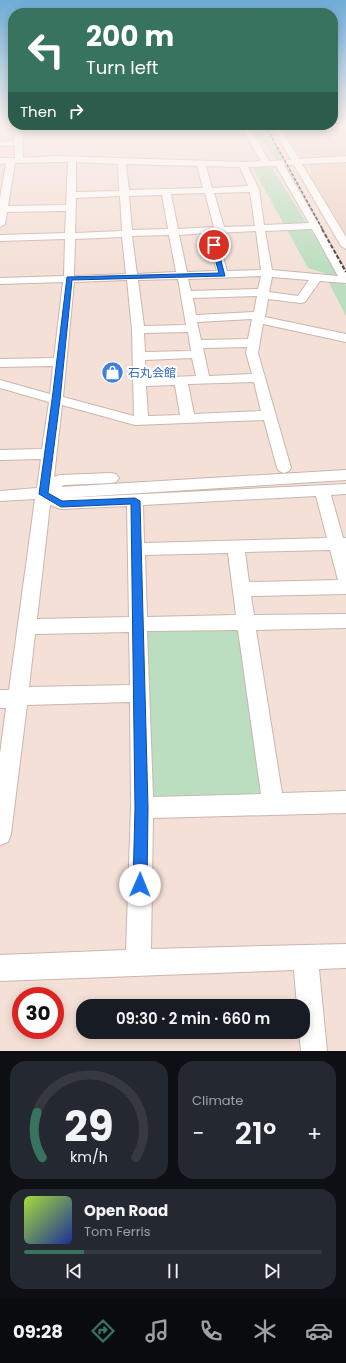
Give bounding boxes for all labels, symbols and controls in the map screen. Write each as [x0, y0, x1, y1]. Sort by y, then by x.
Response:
text: 200 m [86, 17, 174, 56]
icon: left [20, 24, 72, 76]
text: Turn left [86, 55, 158, 80]
icon: right [65, 100, 87, 122]
text: Then [20, 101, 57, 122]
pin [197, 228, 231, 262]
icon: arrive [203, 234, 225, 256]
shop icon: 石丸会館 [100, 359, 126, 385]
place label: 石丸会館 [128, 364, 176, 381]
position arrow [119, 864, 161, 906]
speed limit sign: 30 [12, 987, 64, 1039]
text: 09:30 · 2 min · 660 m [116, 1008, 270, 1029]
text: Climate [192, 1091, 243, 1110]
text: 29 [64, 1097, 114, 1156]
text: 21° [235, 1112, 276, 1155]
text: − [192, 1118, 204, 1149]
text: + [307, 1118, 322, 1149]
text: km/h [70, 1147, 108, 1167]
text: Open Road [84, 1200, 168, 1221]
text: Tom Ferris [84, 1222, 151, 1241]
icon: previous [63, 1260, 85, 1282]
icon: pause [162, 1260, 184, 1282]
icon: next [261, 1260, 283, 1282]
icon: directions [89, 1317, 117, 1345]
icon: music [143, 1317, 171, 1345]
icon: phone [197, 1317, 225, 1345]
icon: climate [251, 1317, 279, 1345]
icon: car [305, 1317, 333, 1345]
text: 09:28 [13, 1319, 63, 1344]

